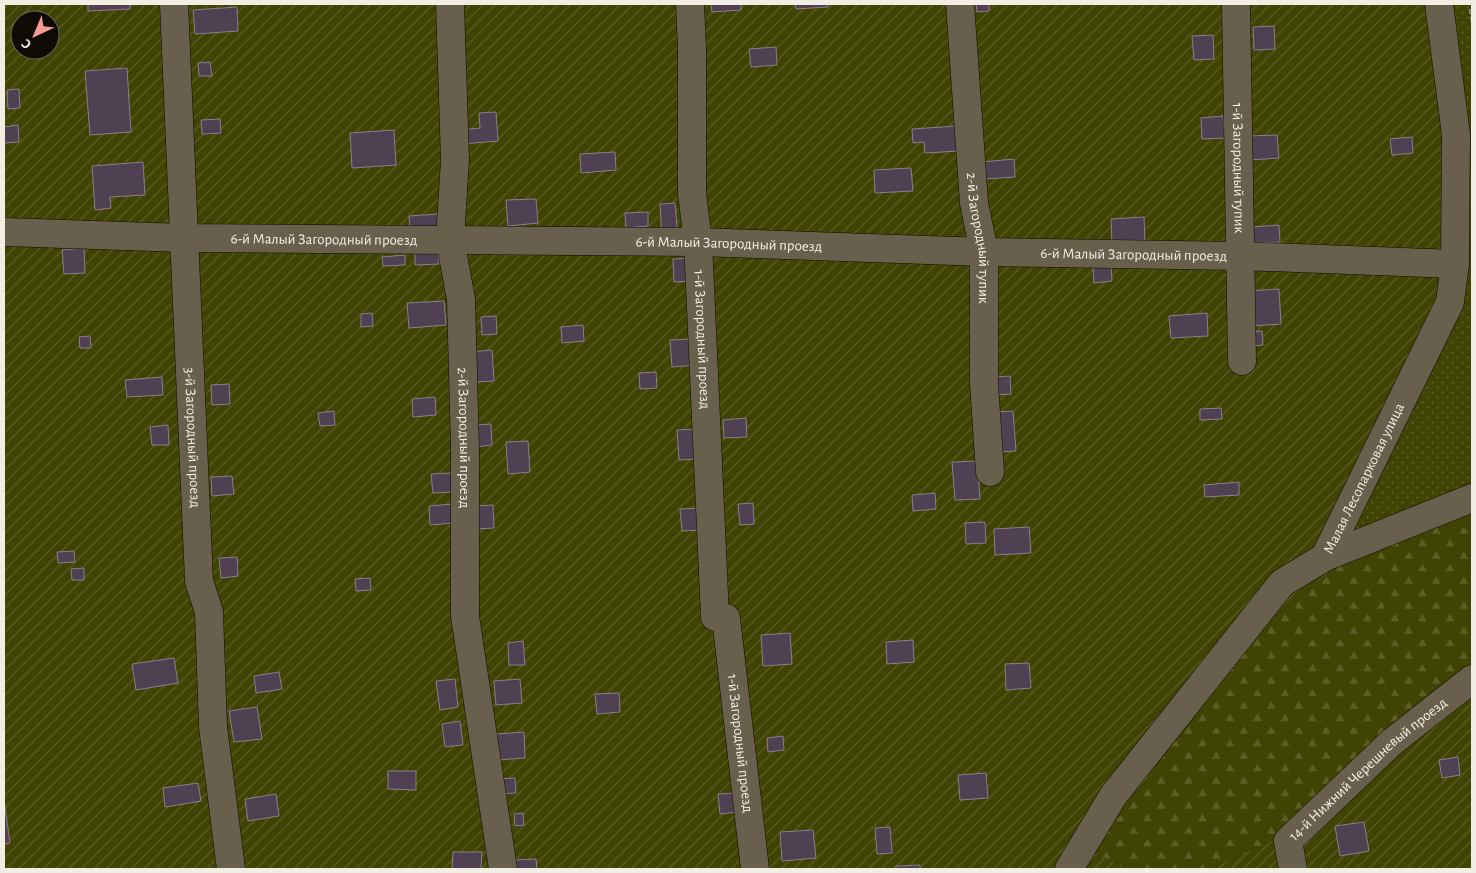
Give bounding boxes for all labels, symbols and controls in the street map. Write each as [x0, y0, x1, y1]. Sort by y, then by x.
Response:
north arrow [10, 10, 60, 60]
text: С [19, 36, 34, 51]
street label: 1-й Загородный тупик [1230, 103, 1247, 234]
street label: 2-й Загородный тупик [964, 172, 991, 304]
street label: 6-й Малый Загородный проезд [230, 231, 417, 248]
street label: 6-й Малый Загородный проезд [635, 235, 823, 254]
street label: 6-й Малый Загородный проезд [1040, 246, 1227, 264]
street label: 1-й Загородный проезд [691, 269, 713, 410]
street label: 3-й Загородный проезд [182, 367, 203, 508]
street label: 2-й Загородный проезд [455, 367, 472, 508]
street label: Малая Лесопарковая улица [1321, 401, 1407, 556]
street label: 1-й Загородный проезд [725, 673, 755, 813]
street label: 14-й Нижний Черешневый проезд [1286, 695, 1450, 844]

